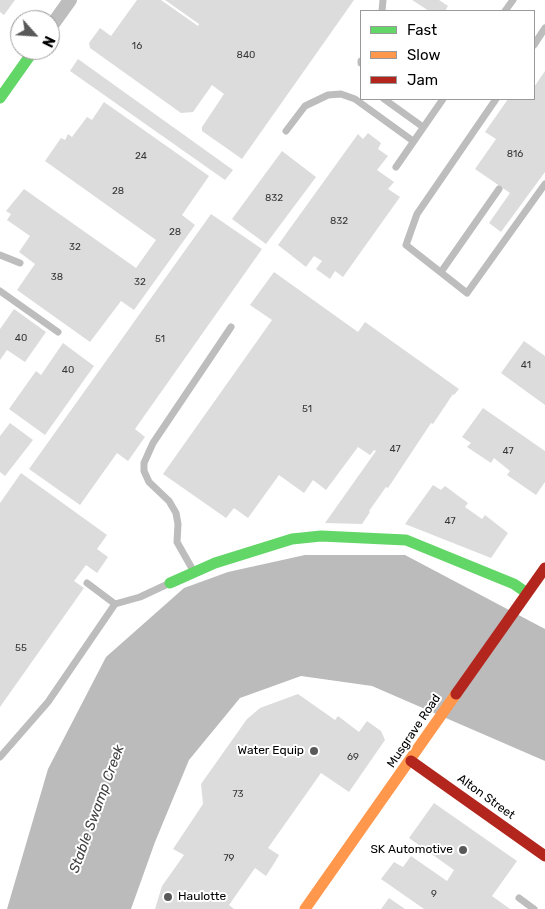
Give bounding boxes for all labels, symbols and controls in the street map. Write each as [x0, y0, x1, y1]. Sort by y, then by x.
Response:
north arrow [10, 10, 60, 60]
legend [360, 10, 535, 100]
text: Fast [407, 21, 437, 39]
text: N [38, 33, 58, 50]
house number: 16 [132, 40, 142, 52]
text: Slow [407, 46, 440, 64]
house number: 840 [237, 49, 255, 61]
text: Jam [407, 71, 438, 89]
house number: 816 [507, 148, 523, 160]
house number: 24 [135, 150, 147, 162]
house number: 28 [112, 185, 124, 197]
house number: 832 [265, 192, 283, 204]
house number: 832 [330, 215, 348, 227]
house number: 28 [169, 226, 181, 238]
house number: 32 [69, 241, 81, 253]
house number: 38 [51, 271, 63, 283]
house number: 32 [134, 276, 146, 288]
house number: 40 [15, 332, 27, 344]
house number: 51 [155, 333, 165, 345]
house number: 41 [521, 359, 531, 371]
house number: 40 [62, 364, 74, 376]
house number: 51 [302, 403, 312, 415]
house number: 47 [389, 443, 401, 455]
house number: 47 [502, 445, 514, 457]
house number: 47 [444, 515, 456, 527]
house number: 55 [15, 642, 27, 654]
street label: Musgrave Road [384, 692, 444, 770]
water label: Stable Swamp Creek [66, 743, 128, 875]
place label: Water Equip [238, 744, 304, 758]
marker: Water Equip [308, 745, 320, 757]
house number: 69 [347, 751, 359, 763]
street label: Alton Street [454, 771, 518, 823]
house number: 73 [232, 788, 244, 800]
place label: SK Automotive [370, 843, 453, 857]
marker: SK Automotive [457, 844, 469, 856]
house number: 79 [223, 852, 235, 864]
house number: 9 [431, 888, 437, 900]
place label: Haulotte [178, 890, 226, 904]
marker: Haulotte [162, 891, 174, 903]

